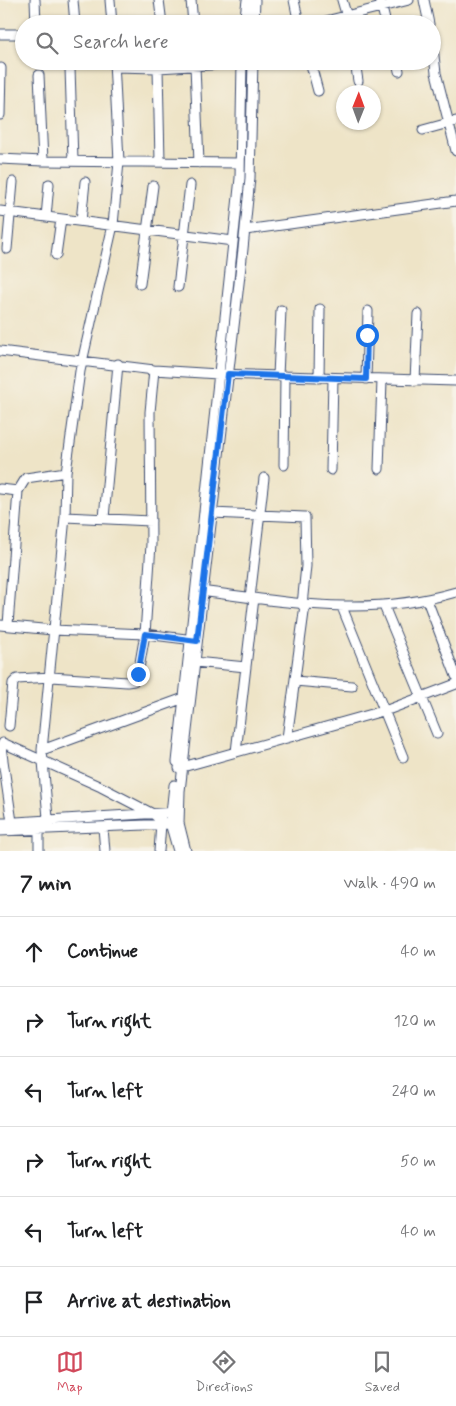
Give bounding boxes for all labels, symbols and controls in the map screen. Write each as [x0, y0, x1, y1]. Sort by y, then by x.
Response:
search box [15, 15, 441, 70]
icon: search [33, 29, 61, 57]
text: Search here [73, 30, 169, 55]
north arrow [336, 85, 381, 130]
route start [356, 324, 379, 347]
route end [127, 663, 150, 686]
text: 7 min [20, 870, 72, 898]
text: Walk · 490 m [344, 873, 436, 894]
icon: ahead [20, 938, 48, 966]
text: Continue [67, 939, 138, 964]
text: 40 m [400, 941, 436, 962]
icon: right [20, 1008, 48, 1036]
text: Turn right [67, 1009, 151, 1034]
text: 120 m [394, 1011, 436, 1032]
icon: left [20, 1078, 48, 1106]
text: Turn left [67, 1079, 143, 1104]
text: 240 m [392, 1081, 436, 1102]
icon: right [20, 1148, 48, 1176]
text: Turn right [67, 1149, 151, 1174]
text: 50 m [400, 1151, 436, 1172]
icon: left [20, 1218, 48, 1246]
text: Turn left [67, 1219, 143, 1244]
text: 40 m [400, 1221, 436, 1242]
icon: arrive [20, 1288, 48, 1316]
text: Arrive at destination [67, 1289, 231, 1314]
tab: Map [56, 1348, 84, 1396]
tab: Directions [196, 1348, 253, 1396]
tab: Saved [365, 1348, 400, 1396]

